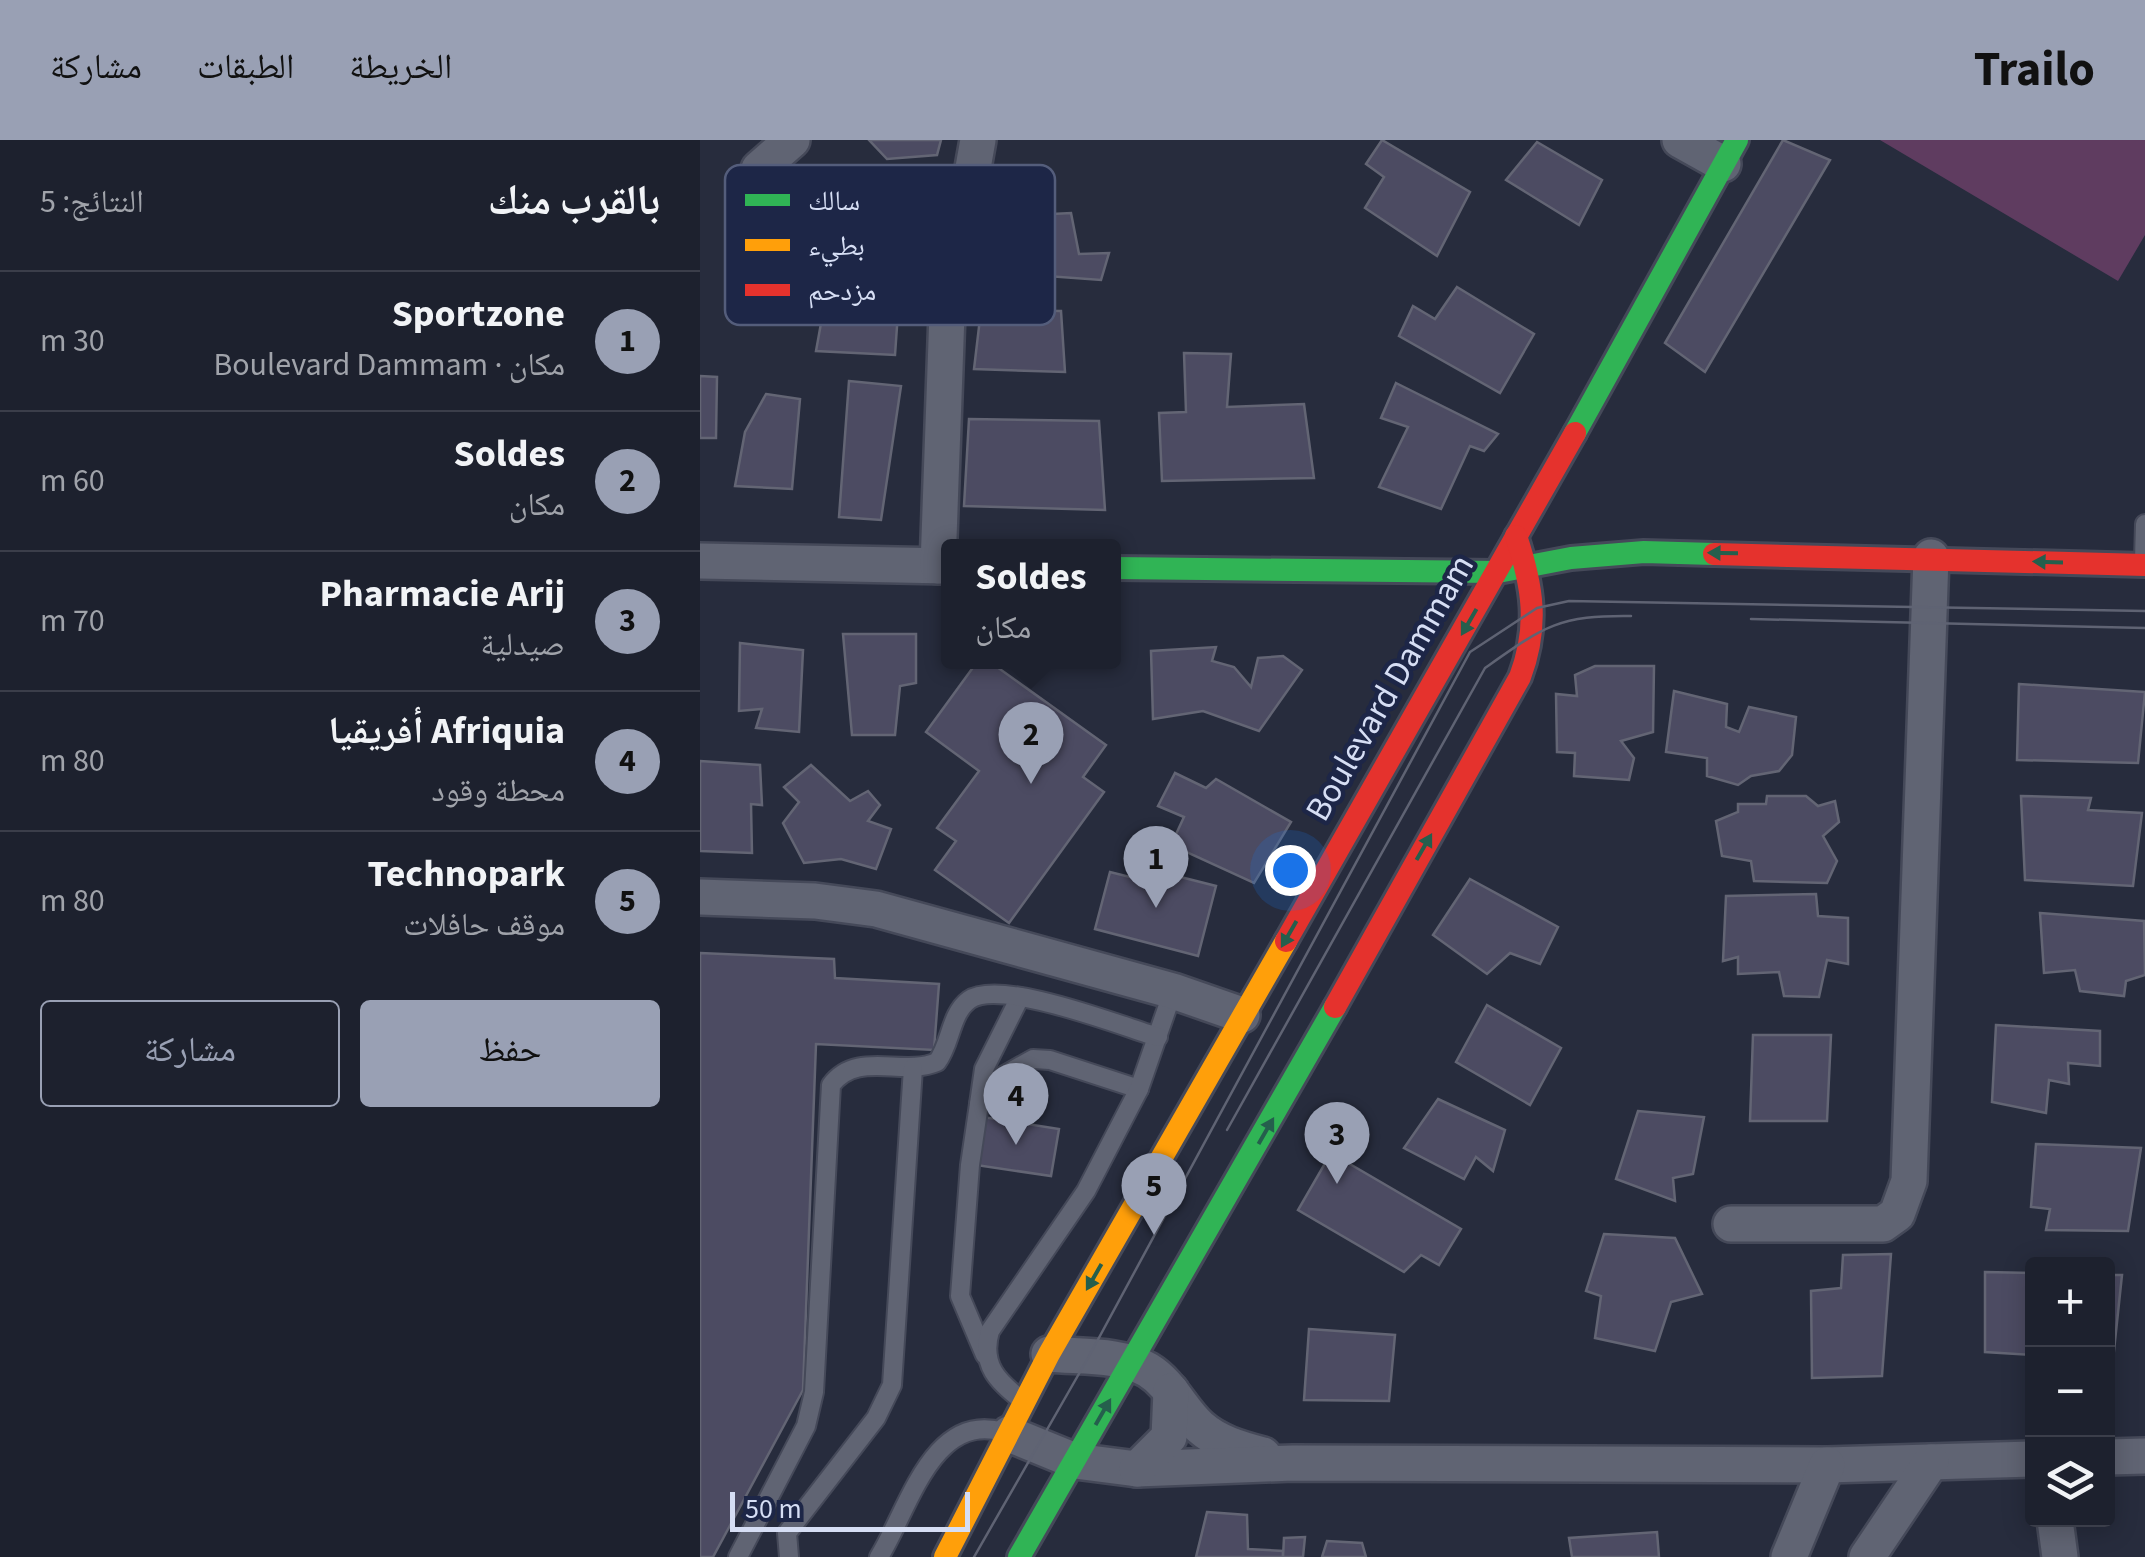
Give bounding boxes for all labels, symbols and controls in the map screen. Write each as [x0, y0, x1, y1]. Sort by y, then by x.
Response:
text: Trailo [1974, 36, 2095, 104]
text: مشاركة [50, 42, 142, 92]
text: الطبقات [197, 42, 294, 92]
text: الخريطة [349, 42, 452, 92]
legend [725, 165, 1055, 325]
text: بالقرب منك [488, 171, 660, 231]
text: النتائج: 5 [40, 179, 144, 225]
text: سالك [808, 181, 860, 221]
text: بطيء [808, 226, 865, 268]
text: مزدحم [808, 271, 876, 311]
text: Sportzone [392, 287, 565, 341]
text: 30 m [40, 318, 105, 364]
text: 1 [619, 318, 636, 364]
text: مكان · Boulevard Dammam [213, 342, 565, 388]
text: Soldes [454, 427, 565, 481]
text: 60 m [40, 458, 105, 504]
text: 2 [619, 458, 636, 504]
text: مكان [509, 482, 565, 528]
popup [941, 539, 1121, 669]
street label: Boulevard Dammam [1293, 545, 1487, 831]
one-way arrow [1706, 545, 1738, 561]
text: Soldes [975, 550, 1087, 604]
one-way arrow [2031, 553, 2063, 569]
text: Pharmacie Arij [319, 567, 565, 621]
text: 70 m [40, 598, 105, 644]
text: 3 [619, 598, 636, 644]
text: مكان [975, 605, 1031, 651]
one-way arrow [1461, 607, 1478, 636]
text: صيدلية [480, 622, 565, 668]
pin: 2 [998, 702, 1064, 784]
text: Afriquia أفريقيا [328, 704, 565, 758]
text: 80 m [40, 738, 105, 784]
text: 4 [619, 738, 636, 784]
text: محطة وقود [431, 768, 565, 814]
pin: 1 [1124, 826, 1188, 908]
one-way arrow [1415, 832, 1432, 861]
your location [1265, 845, 1316, 896]
text: Technopark [367, 847, 565, 901]
text: 80 m [40, 878, 105, 924]
text: 5 [619, 878, 636, 924]
text: موقف حافلات [403, 902, 565, 948]
one-way arrow [1281, 919, 1298, 948]
button: مشاركة [40, 1000, 340, 1107]
button: حفظ [360, 1000, 660, 1107]
pin: 4 [984, 1062, 1048, 1145]
pin: 3 [1304, 1102, 1370, 1184]
one-way arrow [1257, 1117, 1274, 1145]
pin: 5 [1122, 1152, 1186, 1235]
map controls [2025, 1257, 2115, 1527]
button: + [2025, 1257, 2115, 1347]
one-way arrow [1086, 1263, 1103, 1291]
button: − [2025, 1347, 2115, 1437]
one-way arrow [1094, 1398, 1112, 1426]
button: layers [2025, 1437, 2115, 1527]
scale bar [730, 1487, 970, 1532]
text: 50 m [745, 1489, 802, 1529]

